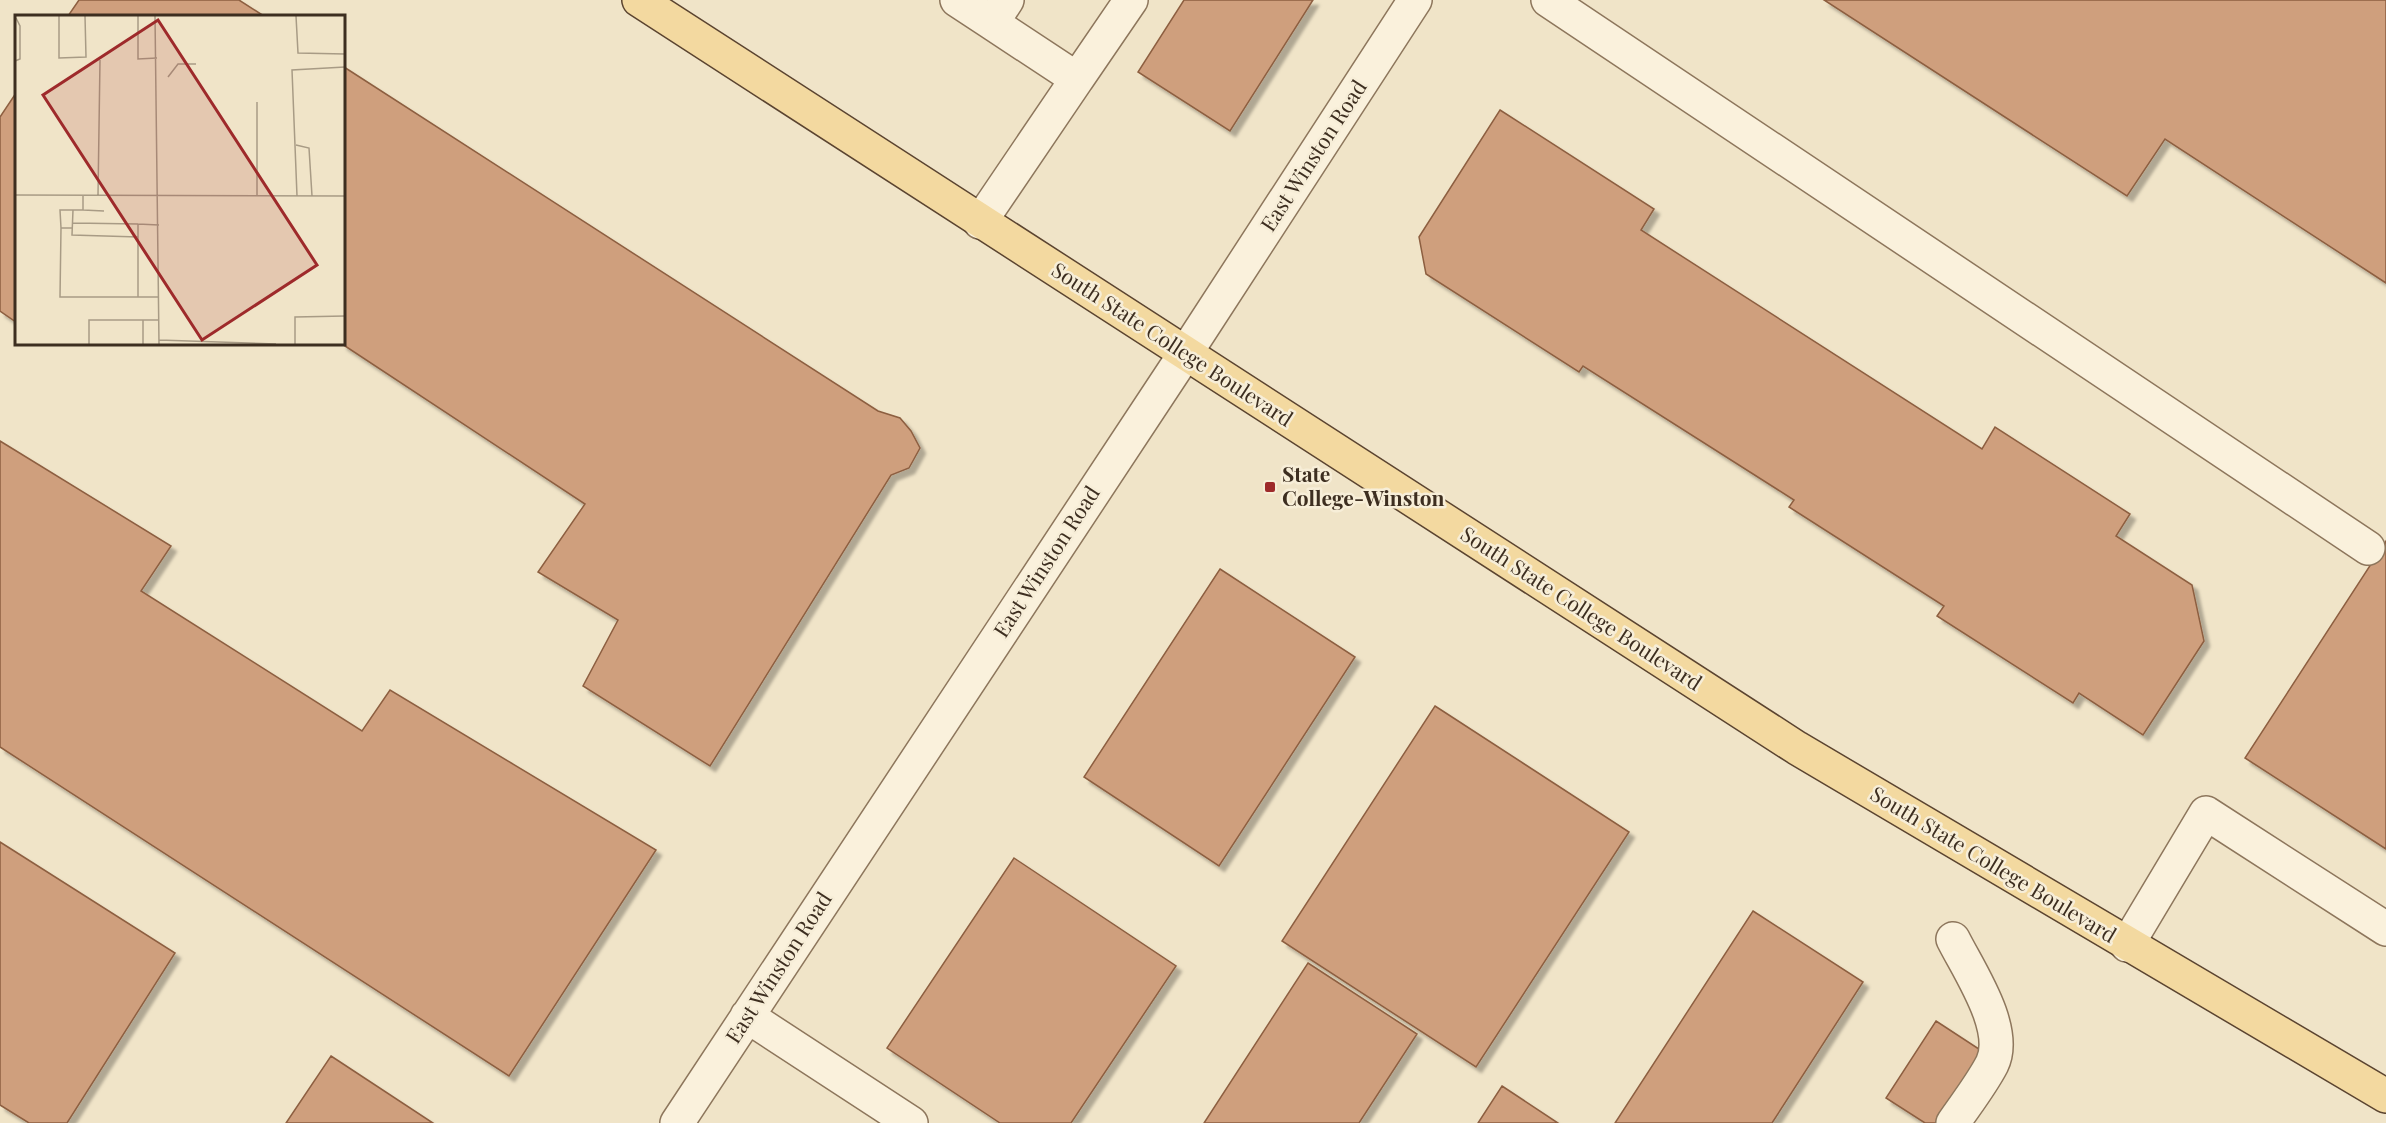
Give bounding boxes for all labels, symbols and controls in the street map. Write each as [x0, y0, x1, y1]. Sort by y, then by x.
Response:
inset map [15, 15, 345, 345]
street label: East Winston Road [1253, 74, 1372, 236]
street label: South State College Boulevard [1047, 255, 1299, 432]
place label: State College-Winston [1282, 459, 1445, 511]
street label: East Winston Road [986, 480, 1105, 642]
marker: State College-Winston [1263, 480, 1277, 494]
street label: South State College Boulevard [1456, 519, 1708, 696]
street label: South State College Boulevard [1866, 779, 2122, 948]
street label: East Winston Road [718, 886, 837, 1048]

